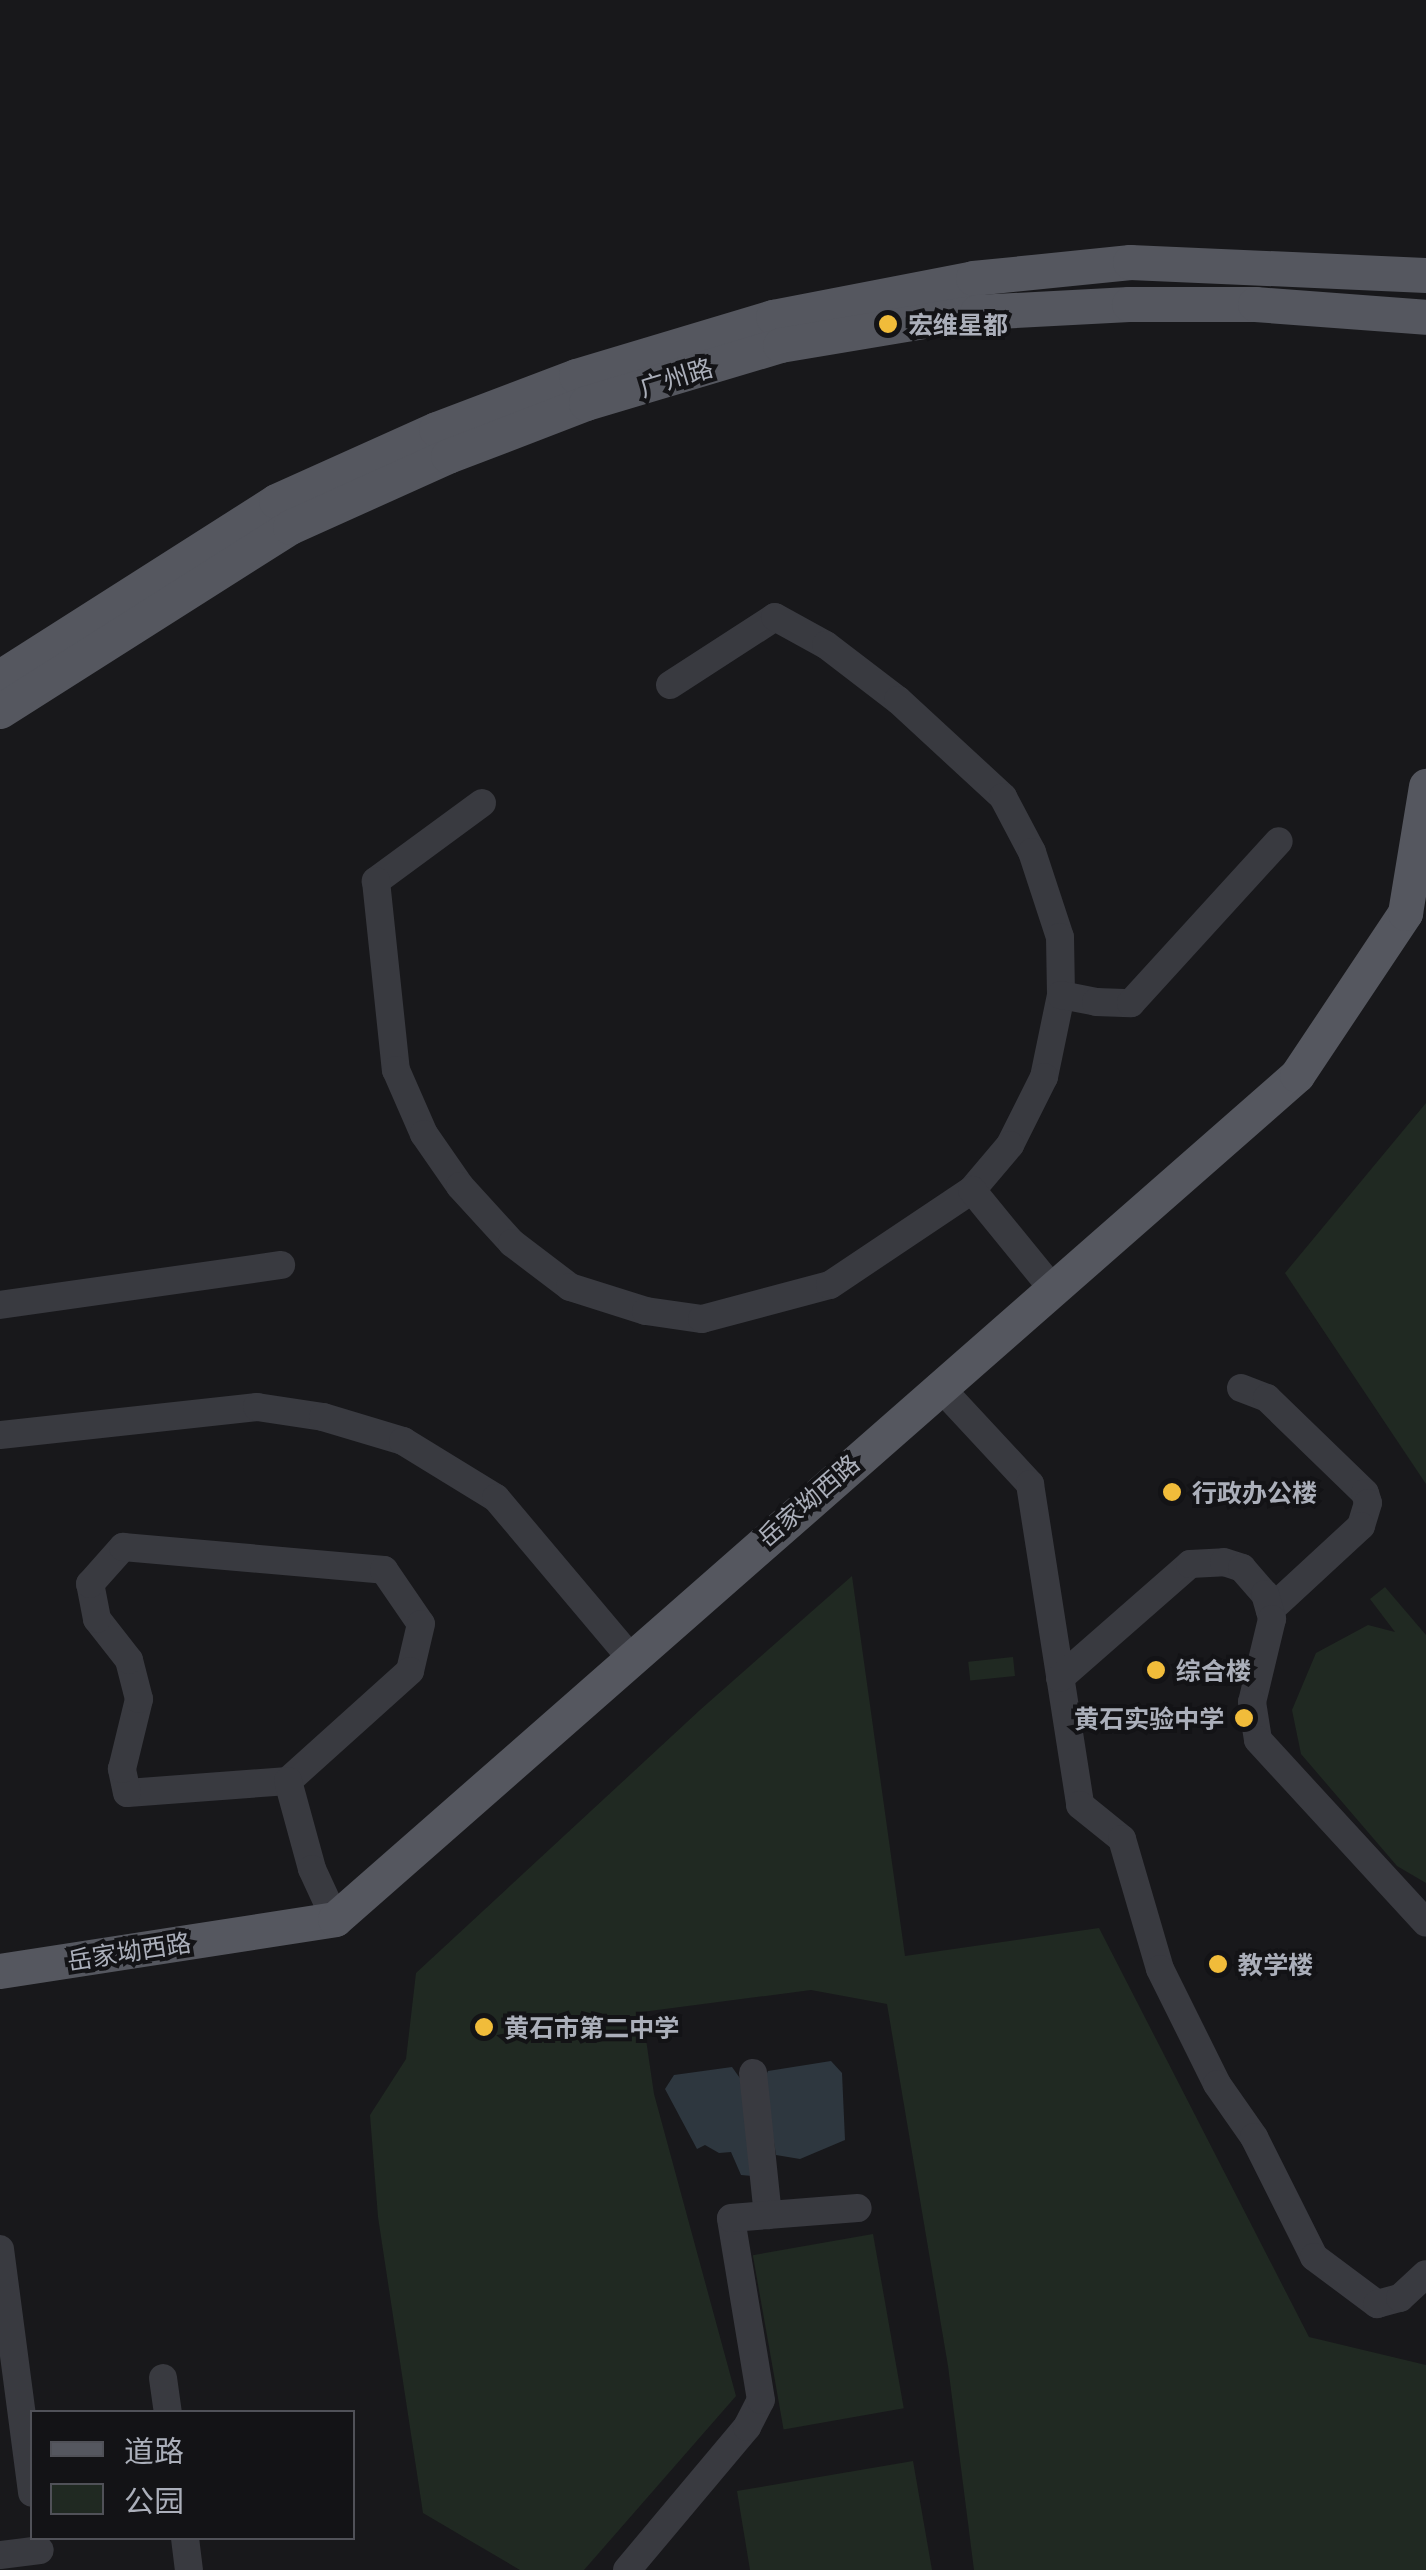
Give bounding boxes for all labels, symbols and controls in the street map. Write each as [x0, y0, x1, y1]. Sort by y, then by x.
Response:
place label: 宏维星都 [908, 309, 1008, 339]
marker: 宏维星都 [877, 313, 899, 335]
street label: 广州路 [636, 352, 716, 402]
street label: 岳家坳西路 [751, 1448, 865, 1552]
place label: 行政办公楼 [1192, 1477, 1317, 1507]
marker: 行政办公楼 [1161, 1481, 1183, 1503]
place label: 综合楼 [1176, 1655, 1251, 1685]
marker: 综合楼 [1145, 1659, 1167, 1681]
place label: 黄石实验中学 [1074, 1703, 1224, 1733]
marker: 黄石实验中学 [1233, 1707, 1255, 1729]
street label: 岳家坳西路 [65, 1926, 193, 1976]
place label: 教学楼 [1238, 1949, 1313, 1979]
marker: 教学楼 [1207, 1953, 1229, 1975]
place label: 黄石市第二中学 [504, 2012, 679, 2042]
marker: 黄石市第二中学 [473, 2016, 495, 2038]
legend [30, 2410, 355, 2540]
text: 道路 [124, 2430, 184, 2471]
text: 公园 [124, 2480, 184, 2521]

